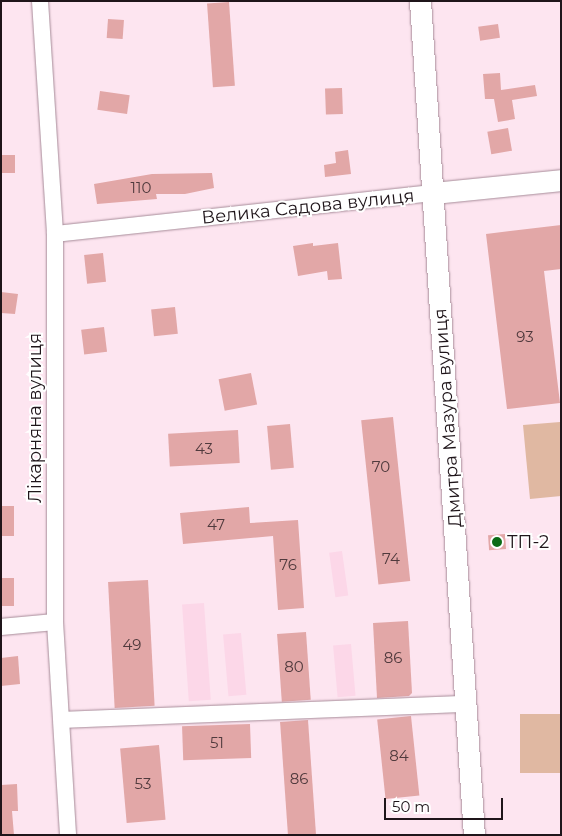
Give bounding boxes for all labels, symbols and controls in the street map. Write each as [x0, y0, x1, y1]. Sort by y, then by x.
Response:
house number: 110 [131, 179, 151, 197]
street label: Велика Садова вулиця [201, 185, 415, 229]
street label: Дмитра Мазура вулиця [430, 308, 466, 528]
house number: 93 [516, 328, 534, 346]
street label: Лікарняна вулиця [24, 333, 46, 503]
house number: 43 [195, 440, 213, 458]
house number: 70 [372, 458, 390, 476]
house number: 47 [207, 516, 225, 534]
place label: ТП-2 [507, 531, 549, 553]
marker: ТП-2 [491, 536, 503, 548]
house number: 74 [382, 550, 400, 568]
house number: 76 [279, 556, 297, 574]
house number: 49 [123, 636, 141, 654]
house number: 86 [384, 649, 402, 667]
house number: 80 [284, 658, 304, 676]
house number: 51 [210, 734, 224, 752]
house number: 84 [389, 747, 409, 765]
house number: 86 [290, 770, 308, 788]
house number: 53 [135, 775, 151, 793]
scale bar [387, 788, 506, 820]
text: 50 m [392, 797, 430, 816]

